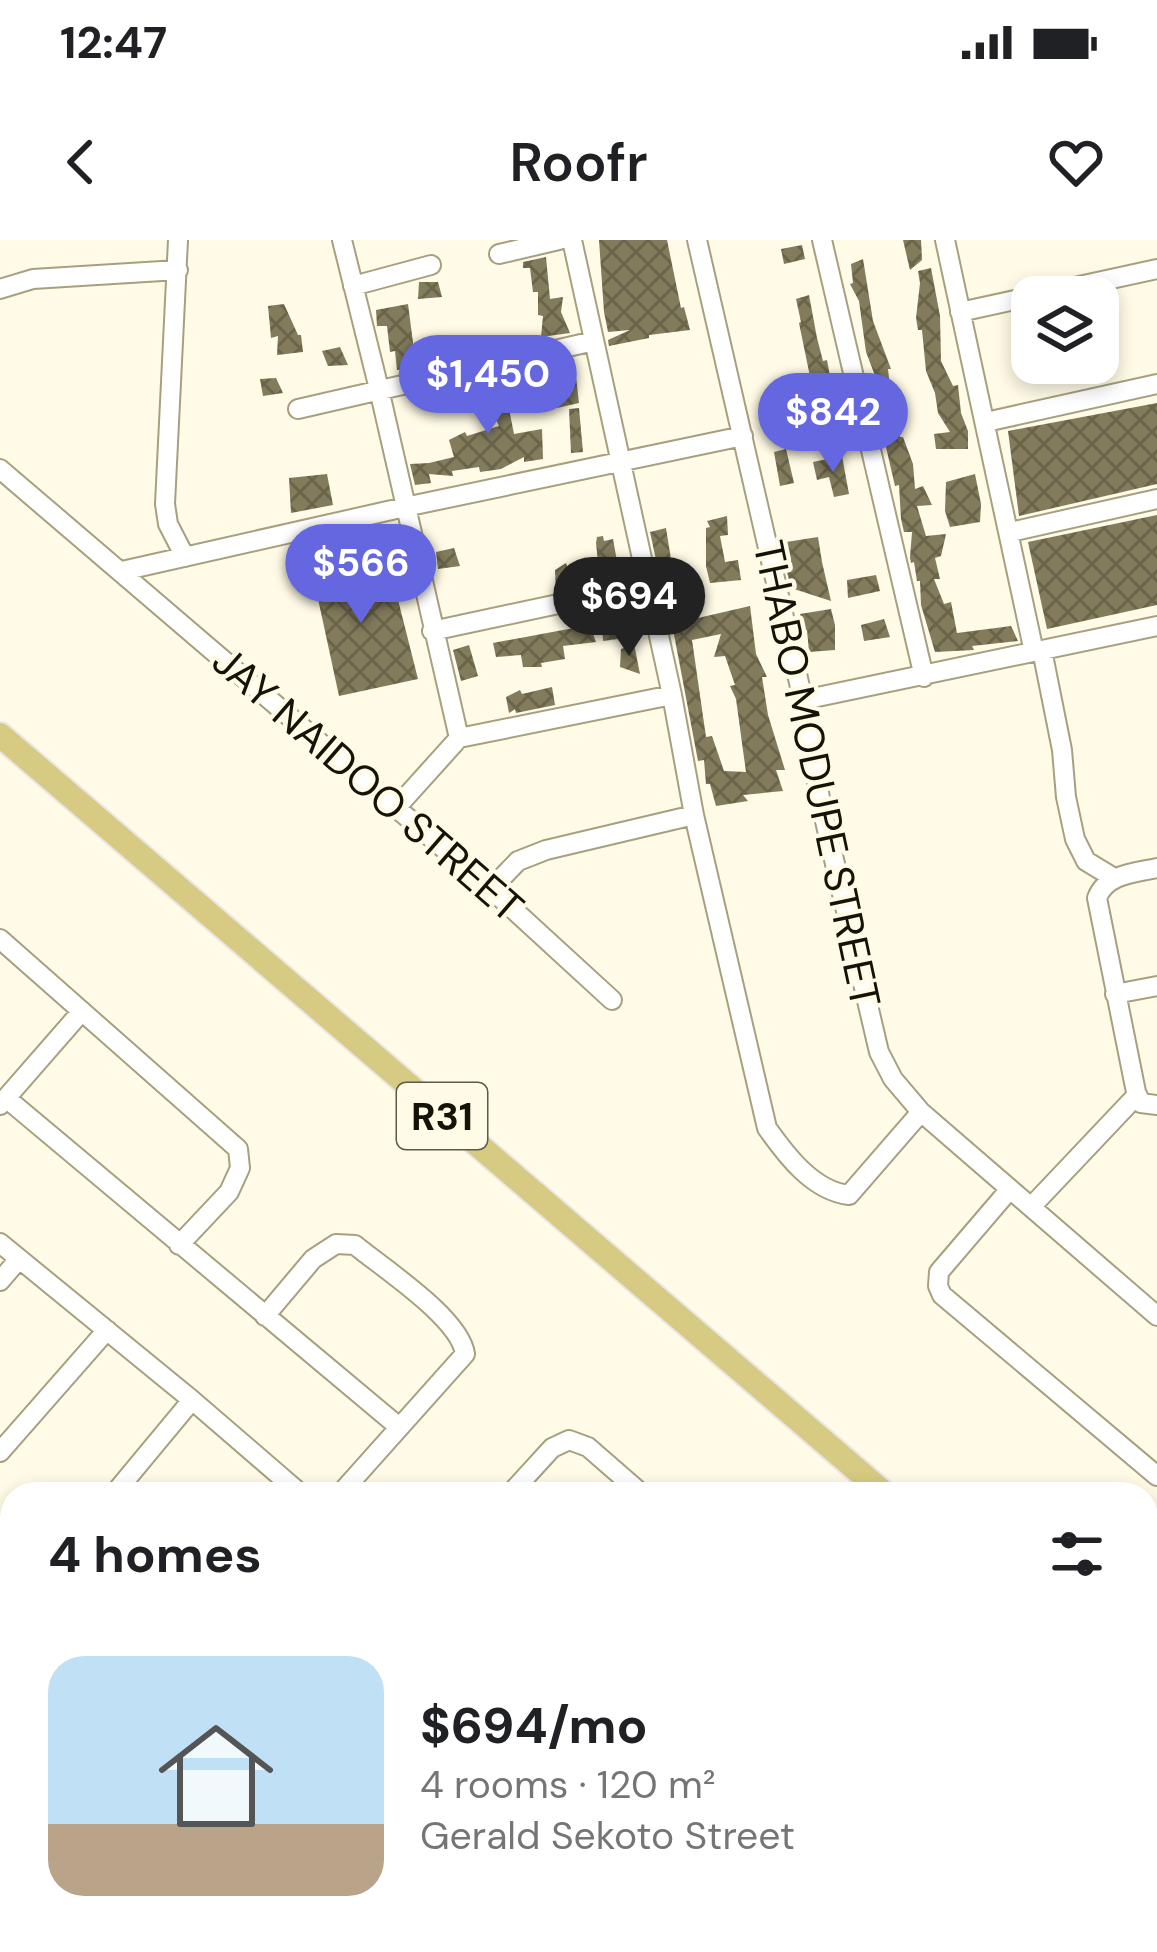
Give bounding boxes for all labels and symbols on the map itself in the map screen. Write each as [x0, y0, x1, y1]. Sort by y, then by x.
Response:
pin: $1,450 [390, 335, 586, 437]
pin: $842 [762, 373, 904, 475]
pin: $566 [290, 524, 432, 626]
street label: THABO MODUPE STREET [741, 536, 893, 1012]
pin: $694 [558, 557, 700, 659]
street label: JAY NAIDOO STREET [201, 634, 535, 934]
road number: R31 [397, 1083, 487, 1149]

